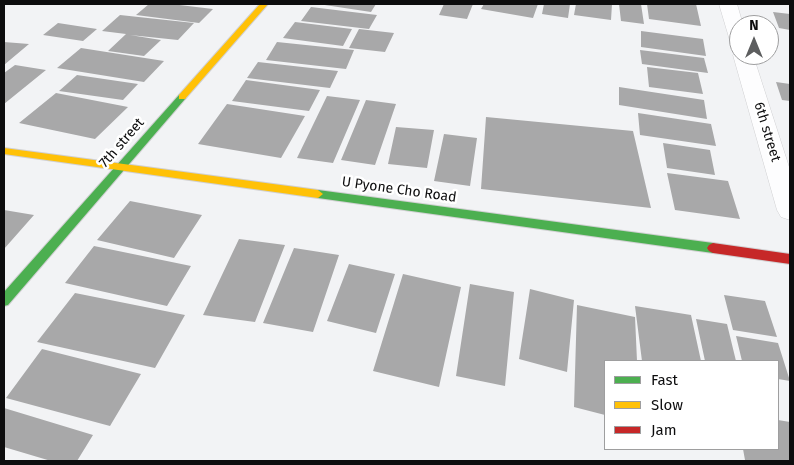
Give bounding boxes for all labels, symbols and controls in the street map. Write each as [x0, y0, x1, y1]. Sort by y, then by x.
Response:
north arrow [729, 15, 779, 65]
text: N [749, 17, 759, 34]
street label: 6th street [750, 100, 784, 164]
street label: 7th street [96, 115, 148, 171]
street label: U Pyone Cho Road [341, 174, 457, 206]
legend [604, 360, 779, 450]
text: Fast [651, 371, 678, 389]
text: Slow [651, 396, 683, 414]
text: Jam [651, 421, 677, 439]

